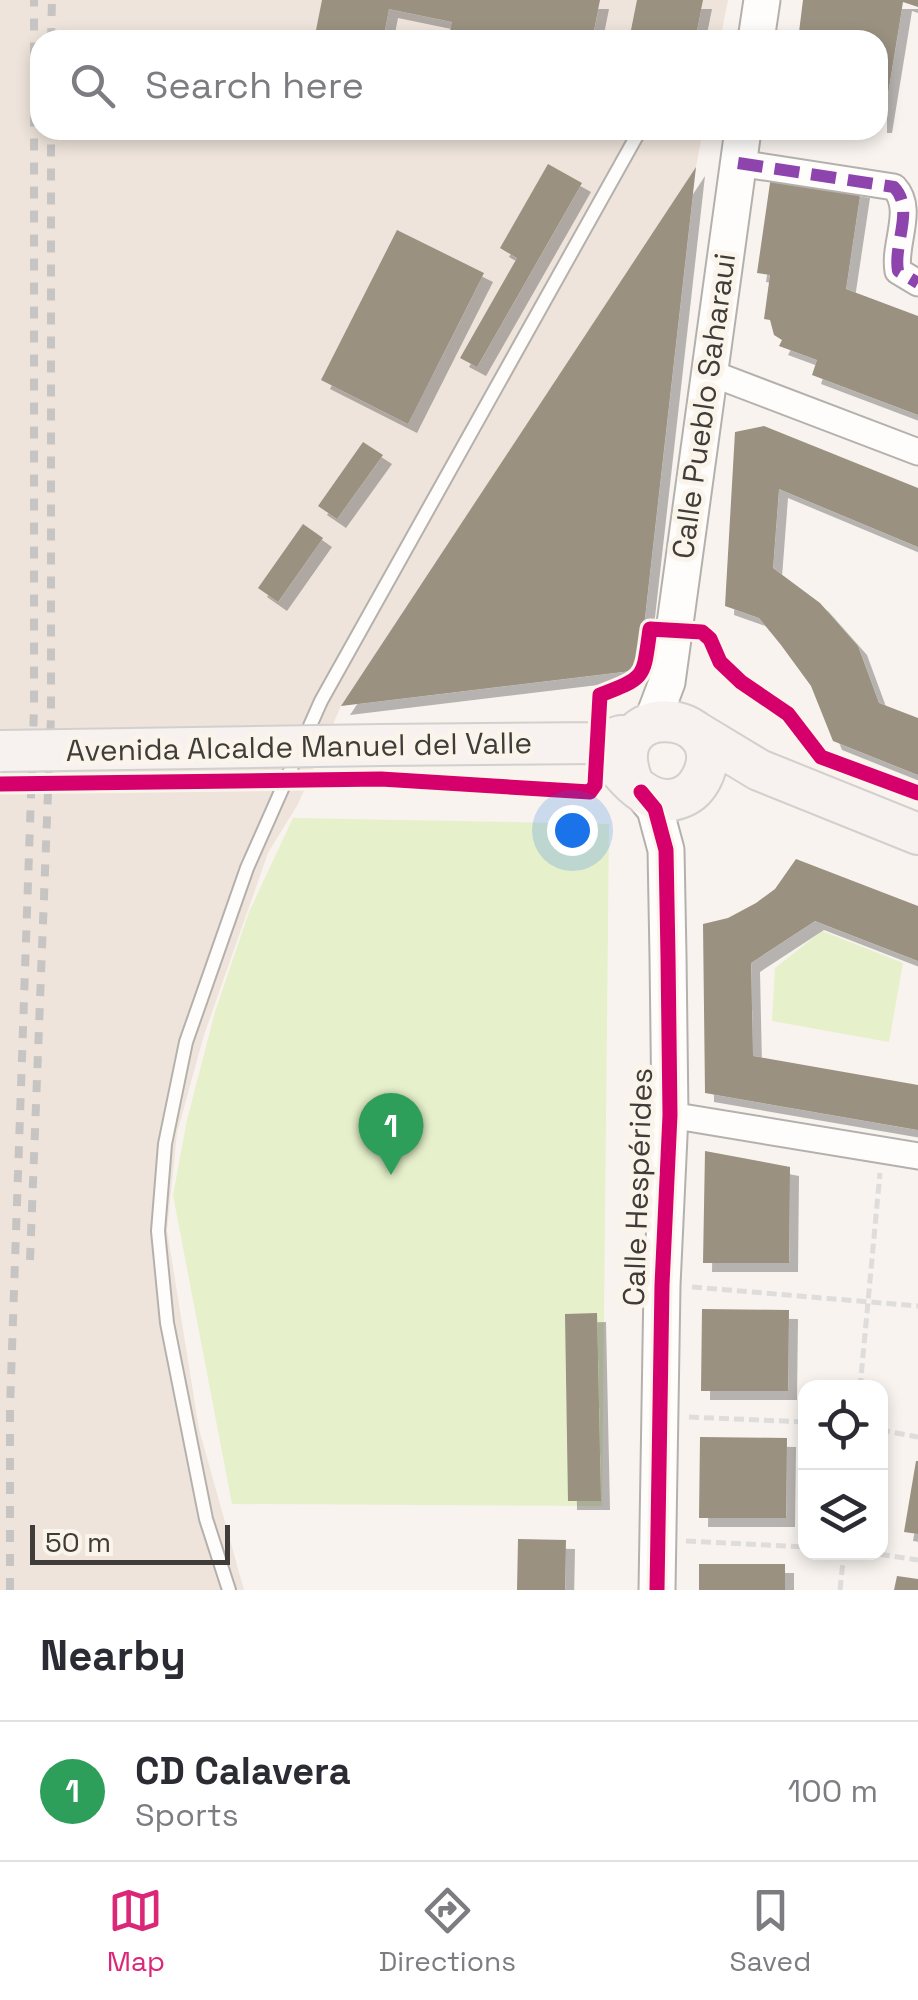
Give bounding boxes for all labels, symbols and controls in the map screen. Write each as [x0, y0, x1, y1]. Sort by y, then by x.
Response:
search box [30, 30, 888, 140]
icon: search [65, 58, 120, 113]
text: Search here [145, 61, 364, 109]
street label: Calle Pueblo Saharaui [663, 251, 744, 561]
street label: Avenida Alcalde Manuel del Valle [66, 723, 532, 770]
your location [547, 805, 598, 856]
street label: Calle Hespérides [614, 1067, 661, 1307]
pin: 1 [358, 1092, 424, 1175]
map controls [798, 1380, 888, 1560]
button: locate [798, 1380, 888, 1470]
button: layers [798, 1470, 888, 1560]
scale bar [30, 1520, 230, 1564]
text: 50 m [45, 1524, 111, 1560]
text: Nearby [40, 1629, 186, 1682]
text: CD Calavera [135, 1747, 351, 1795]
text: 1 [65, 1771, 80, 1811]
text: 100 m [788, 1771, 878, 1811]
text: Sports [135, 1795, 239, 1835]
tab: Map [107, 1883, 165, 1979]
tab: Directions [379, 1883, 516, 1979]
tab: Saved [730, 1883, 811, 1979]

